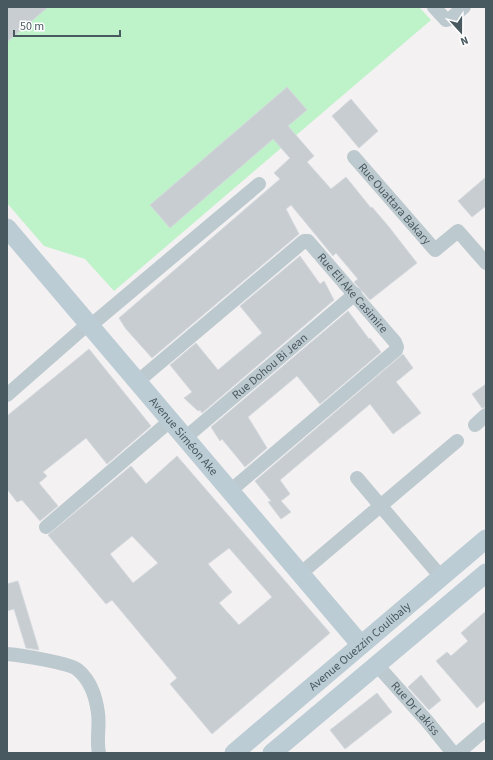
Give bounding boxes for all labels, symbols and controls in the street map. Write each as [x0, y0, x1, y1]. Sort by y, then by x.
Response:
scale bar [14, 12, 120, 38]
north arrow [441, 12, 481, 52]
text: 50 m [20, 18, 44, 35]
text: N [458, 33, 471, 49]
street label: Rue Ouattara Bakary [354, 159, 435, 249]
street label: Rue Eli Ake Casimire [313, 249, 392, 337]
street label: Rue Dohou Bi Jean [228, 329, 311, 403]
street label: Avenue Siméon Ake [145, 393, 222, 479]
street label: Avenue Ouezzin Coulibaly [305, 598, 415, 694]
street label: Rue Dr Lakiss [387, 678, 444, 739]

